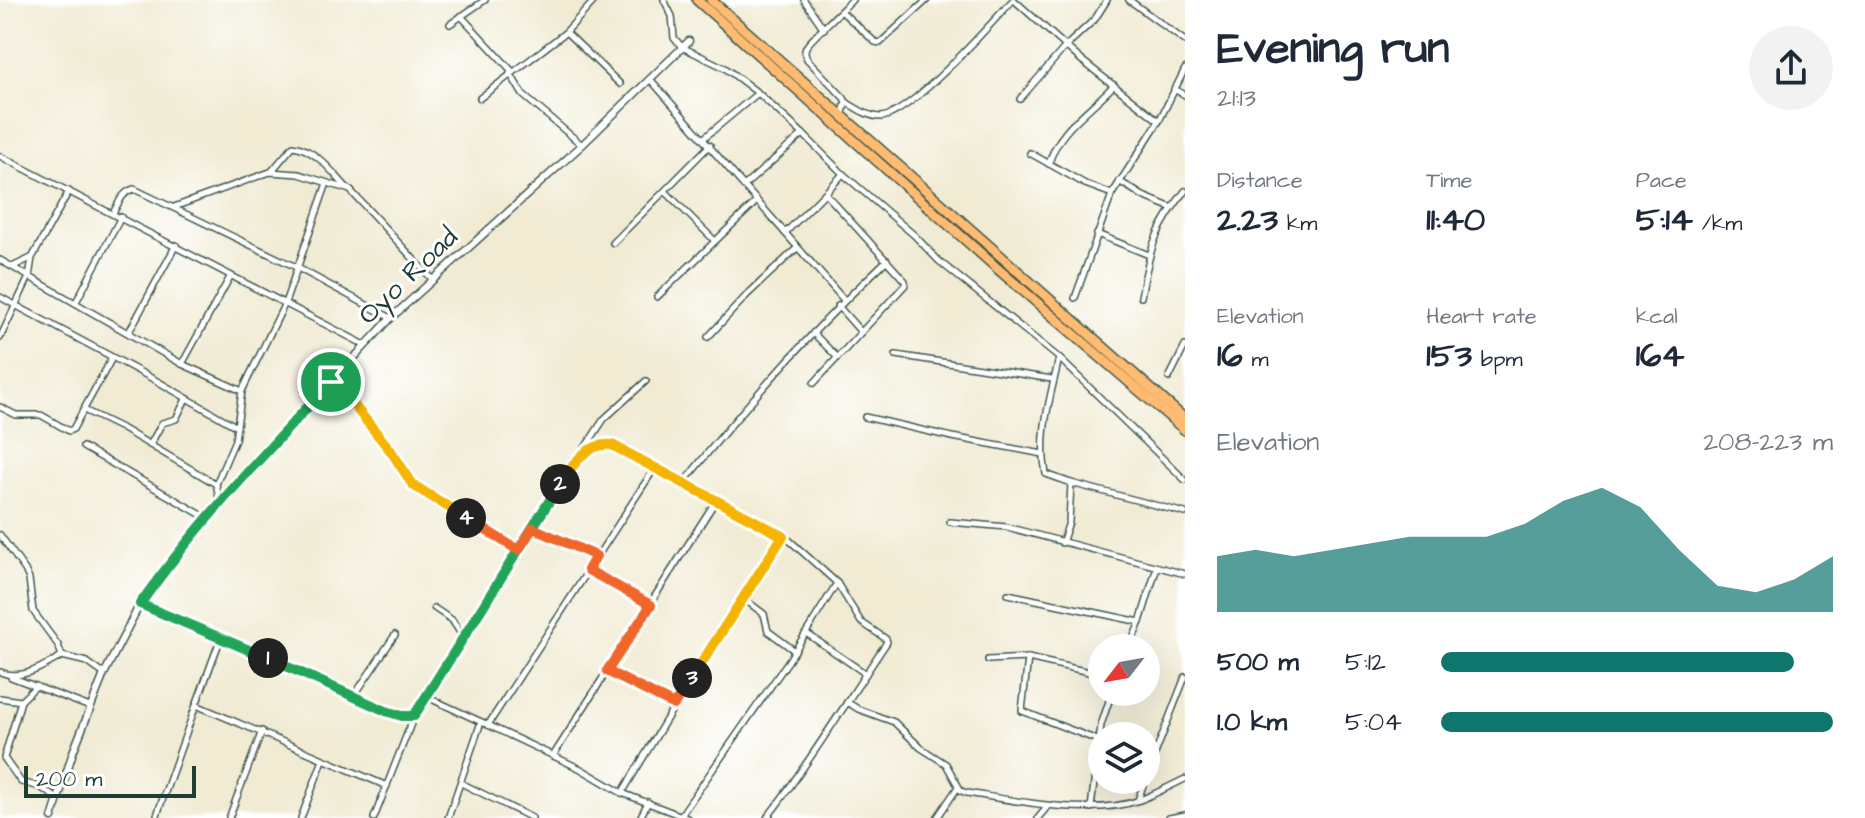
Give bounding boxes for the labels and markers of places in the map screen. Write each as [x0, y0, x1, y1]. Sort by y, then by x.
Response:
pin [297, 348, 365, 416]
pin: 2 [540, 464, 580, 504]
pin: 4 [446, 498, 486, 538]
pin: 1 [248, 638, 288, 678]
pin: 3 [672, 658, 712, 698]

